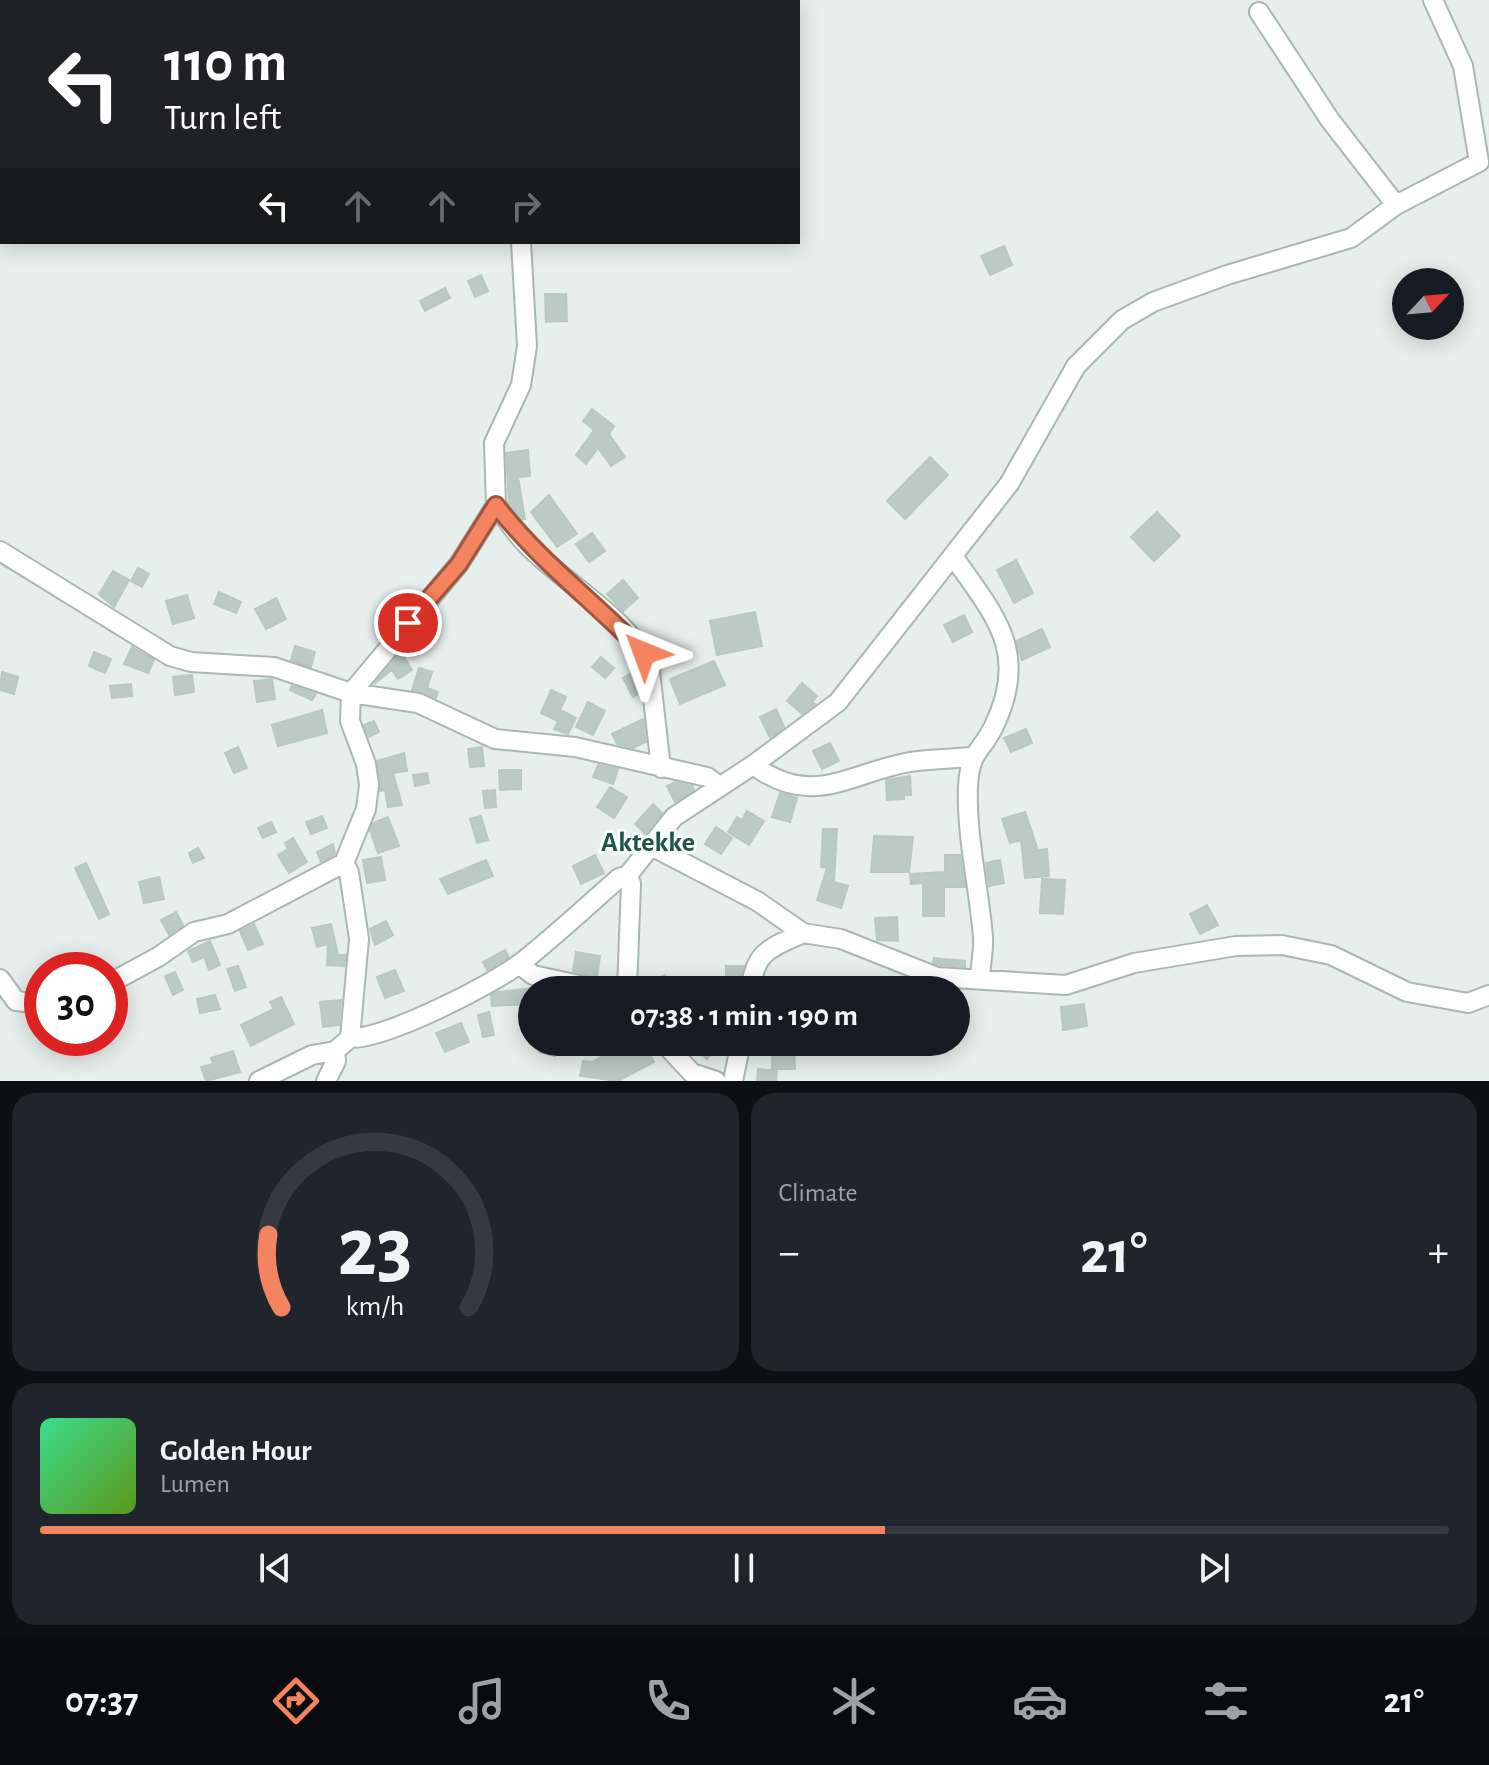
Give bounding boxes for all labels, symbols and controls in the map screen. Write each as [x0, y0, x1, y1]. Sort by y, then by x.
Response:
icon: left [32, 32, 136, 136]
text: 110 m [164, 35, 287, 91]
text: Turn left [164, 100, 281, 136]
icon: left [252, 184, 296, 228]
icon: ahead [336, 184, 380, 228]
icon: ahead [420, 184, 464, 228]
icon: right [504, 184, 548, 228]
north arrow [1392, 268, 1464, 340]
map controls [1392, 268, 1464, 340]
pin [374, 589, 442, 657]
icon: arrive [386, 601, 430, 645]
position arrow [602, 611, 686, 695]
district label: Aktekke [601, 829, 695, 857]
speed limit sign: 30 [24, 952, 128, 1056]
text: 07:38 · 1 min · 190 m [630, 1001, 858, 1031]
text: Climate [779, 1180, 857, 1206]
text: 23 [338, 1207, 413, 1291]
text: 21° [1080, 1224, 1147, 1284]
text: − [779, 1231, 800, 1275]
text: + [1428, 1231, 1449, 1275]
text: km/h [346, 1292, 405, 1321]
text: Golden Hour [160, 1436, 312, 1466]
text: Lumen [160, 1471, 230, 1497]
icon: previous [253, 1546, 297, 1590]
icon: pause [722, 1546, 766, 1590]
icon: next [1192, 1546, 1236, 1590]
icon: directions [268, 1673, 324, 1729]
icon: music [454, 1673, 510, 1729]
icon: phone [640, 1673, 696, 1729]
icon: climate [826, 1673, 882, 1729]
icon: car [1012, 1673, 1068, 1729]
icon: filters [1198, 1673, 1254, 1729]
text: 07:37 [65, 1683, 139, 1719]
text: 21° [1384, 1683, 1424, 1719]

